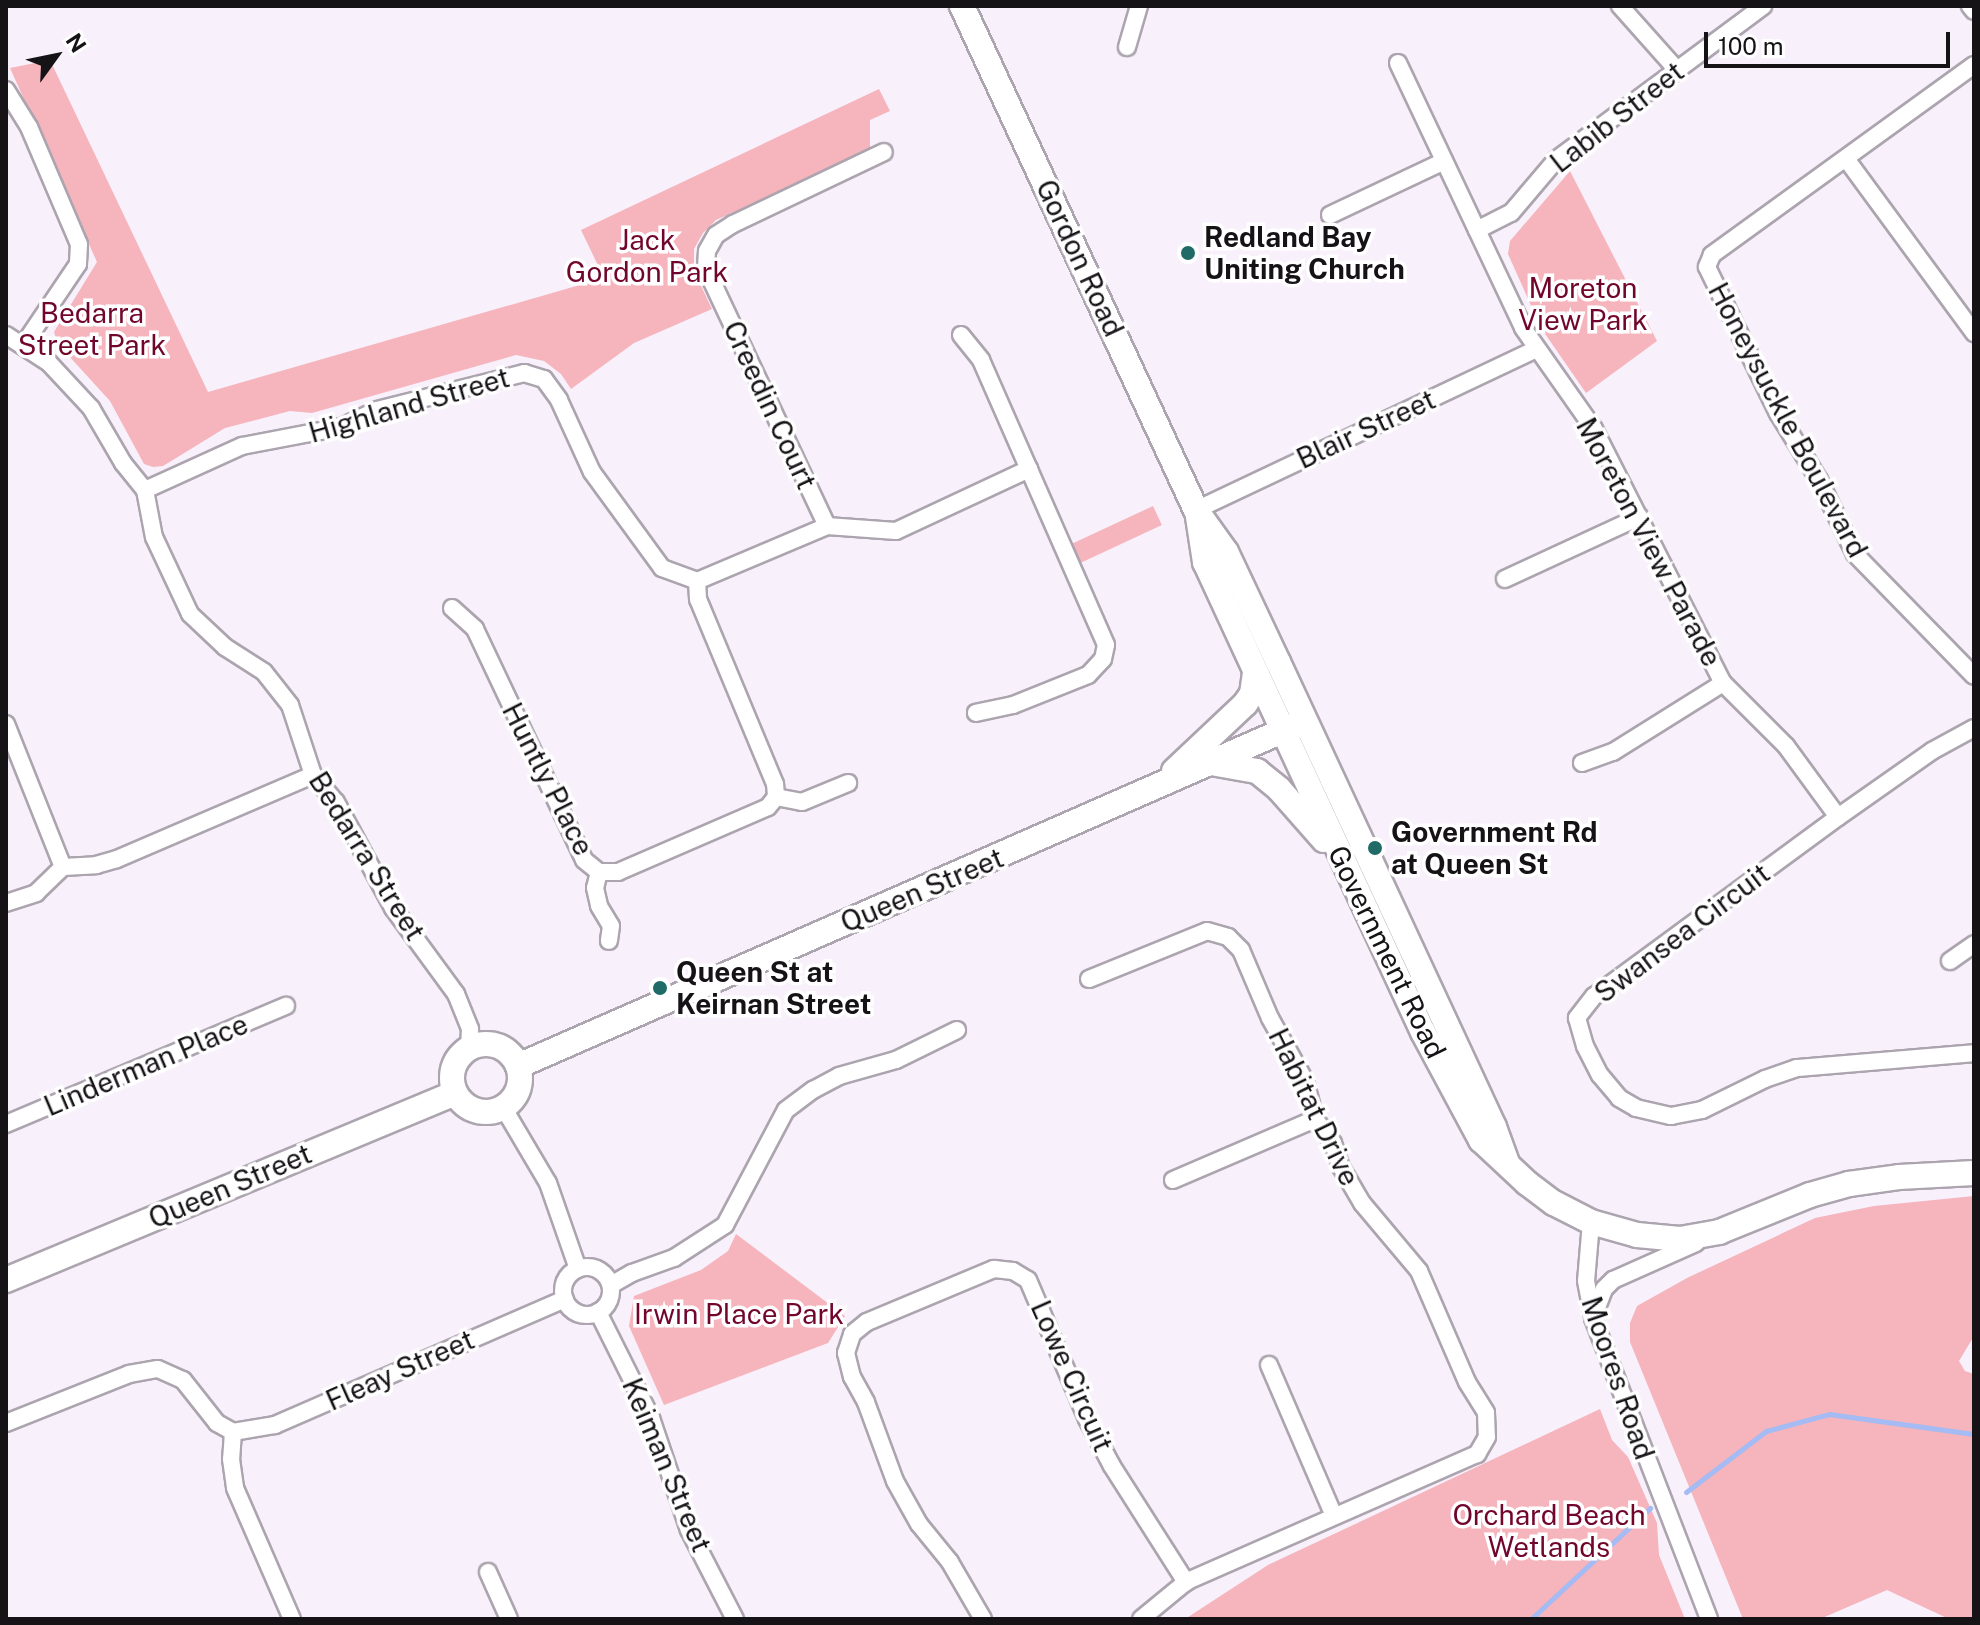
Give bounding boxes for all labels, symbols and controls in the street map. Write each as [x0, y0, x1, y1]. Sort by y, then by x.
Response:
north arrow [16, 16, 96, 96]
scale bar [1708, 16, 1954, 66]
text: N [61, 29, 92, 57]
text: 100 m [1718, 32, 1784, 60]
street label: Labib Street [1543, 54, 1691, 180]
street label: Gordon Road [1029, 174, 1131, 342]
place label: Redland Bay Uniting Church [1204, 220, 1405, 286]
park label: Jack Gordon Park [566, 223, 728, 289]
marker: Redland Bay Uniting Church [1179, 244, 1197, 262]
park label: Moreton View Park [1518, 271, 1648, 337]
street label: Honeysuckle Boulevard [1701, 277, 1875, 563]
park label: Bedarra Street Park [18, 296, 166, 362]
street label: Creedin Court [716, 316, 824, 494]
street label: Highland Street [305, 360, 513, 450]
street label: Blair Street [1291, 382, 1441, 476]
street label: Moreton View Parade [1569, 412, 1729, 672]
street label: Huntly Place [495, 697, 601, 861]
street label: Bedarra Street [302, 766, 432, 946]
place label: Government Rd at Queen St [1391, 815, 1598, 881]
marker: Government Rd at Queen St [1366, 839, 1384, 857]
street label: Government Road [1321, 840, 1453, 1064]
street label: Queen Street [836, 841, 1008, 939]
street label: Swansea Circuit [1588, 856, 1776, 1010]
place label: Queen St at Keirnan Street [676, 955, 871, 1021]
marker: Queen St at Keirnan Street [651, 979, 669, 997]
street label: Linderman Place [39, 1007, 253, 1123]
street label: Habitat Drive [1261, 1023, 1367, 1191]
street label: Queen Street [144, 1137, 316, 1235]
street label: Moores Road [1574, 1292, 1662, 1464]
street label: Lowe Circuit [1024, 1295, 1120, 1457]
park label: Irwin Place Park [634, 1297, 844, 1331]
street label: Fleay Street [321, 1322, 479, 1418]
street label: Keiman Street [615, 1373, 719, 1557]
park label: Orchard Beach Wetlands [1452, 1498, 1646, 1564]

